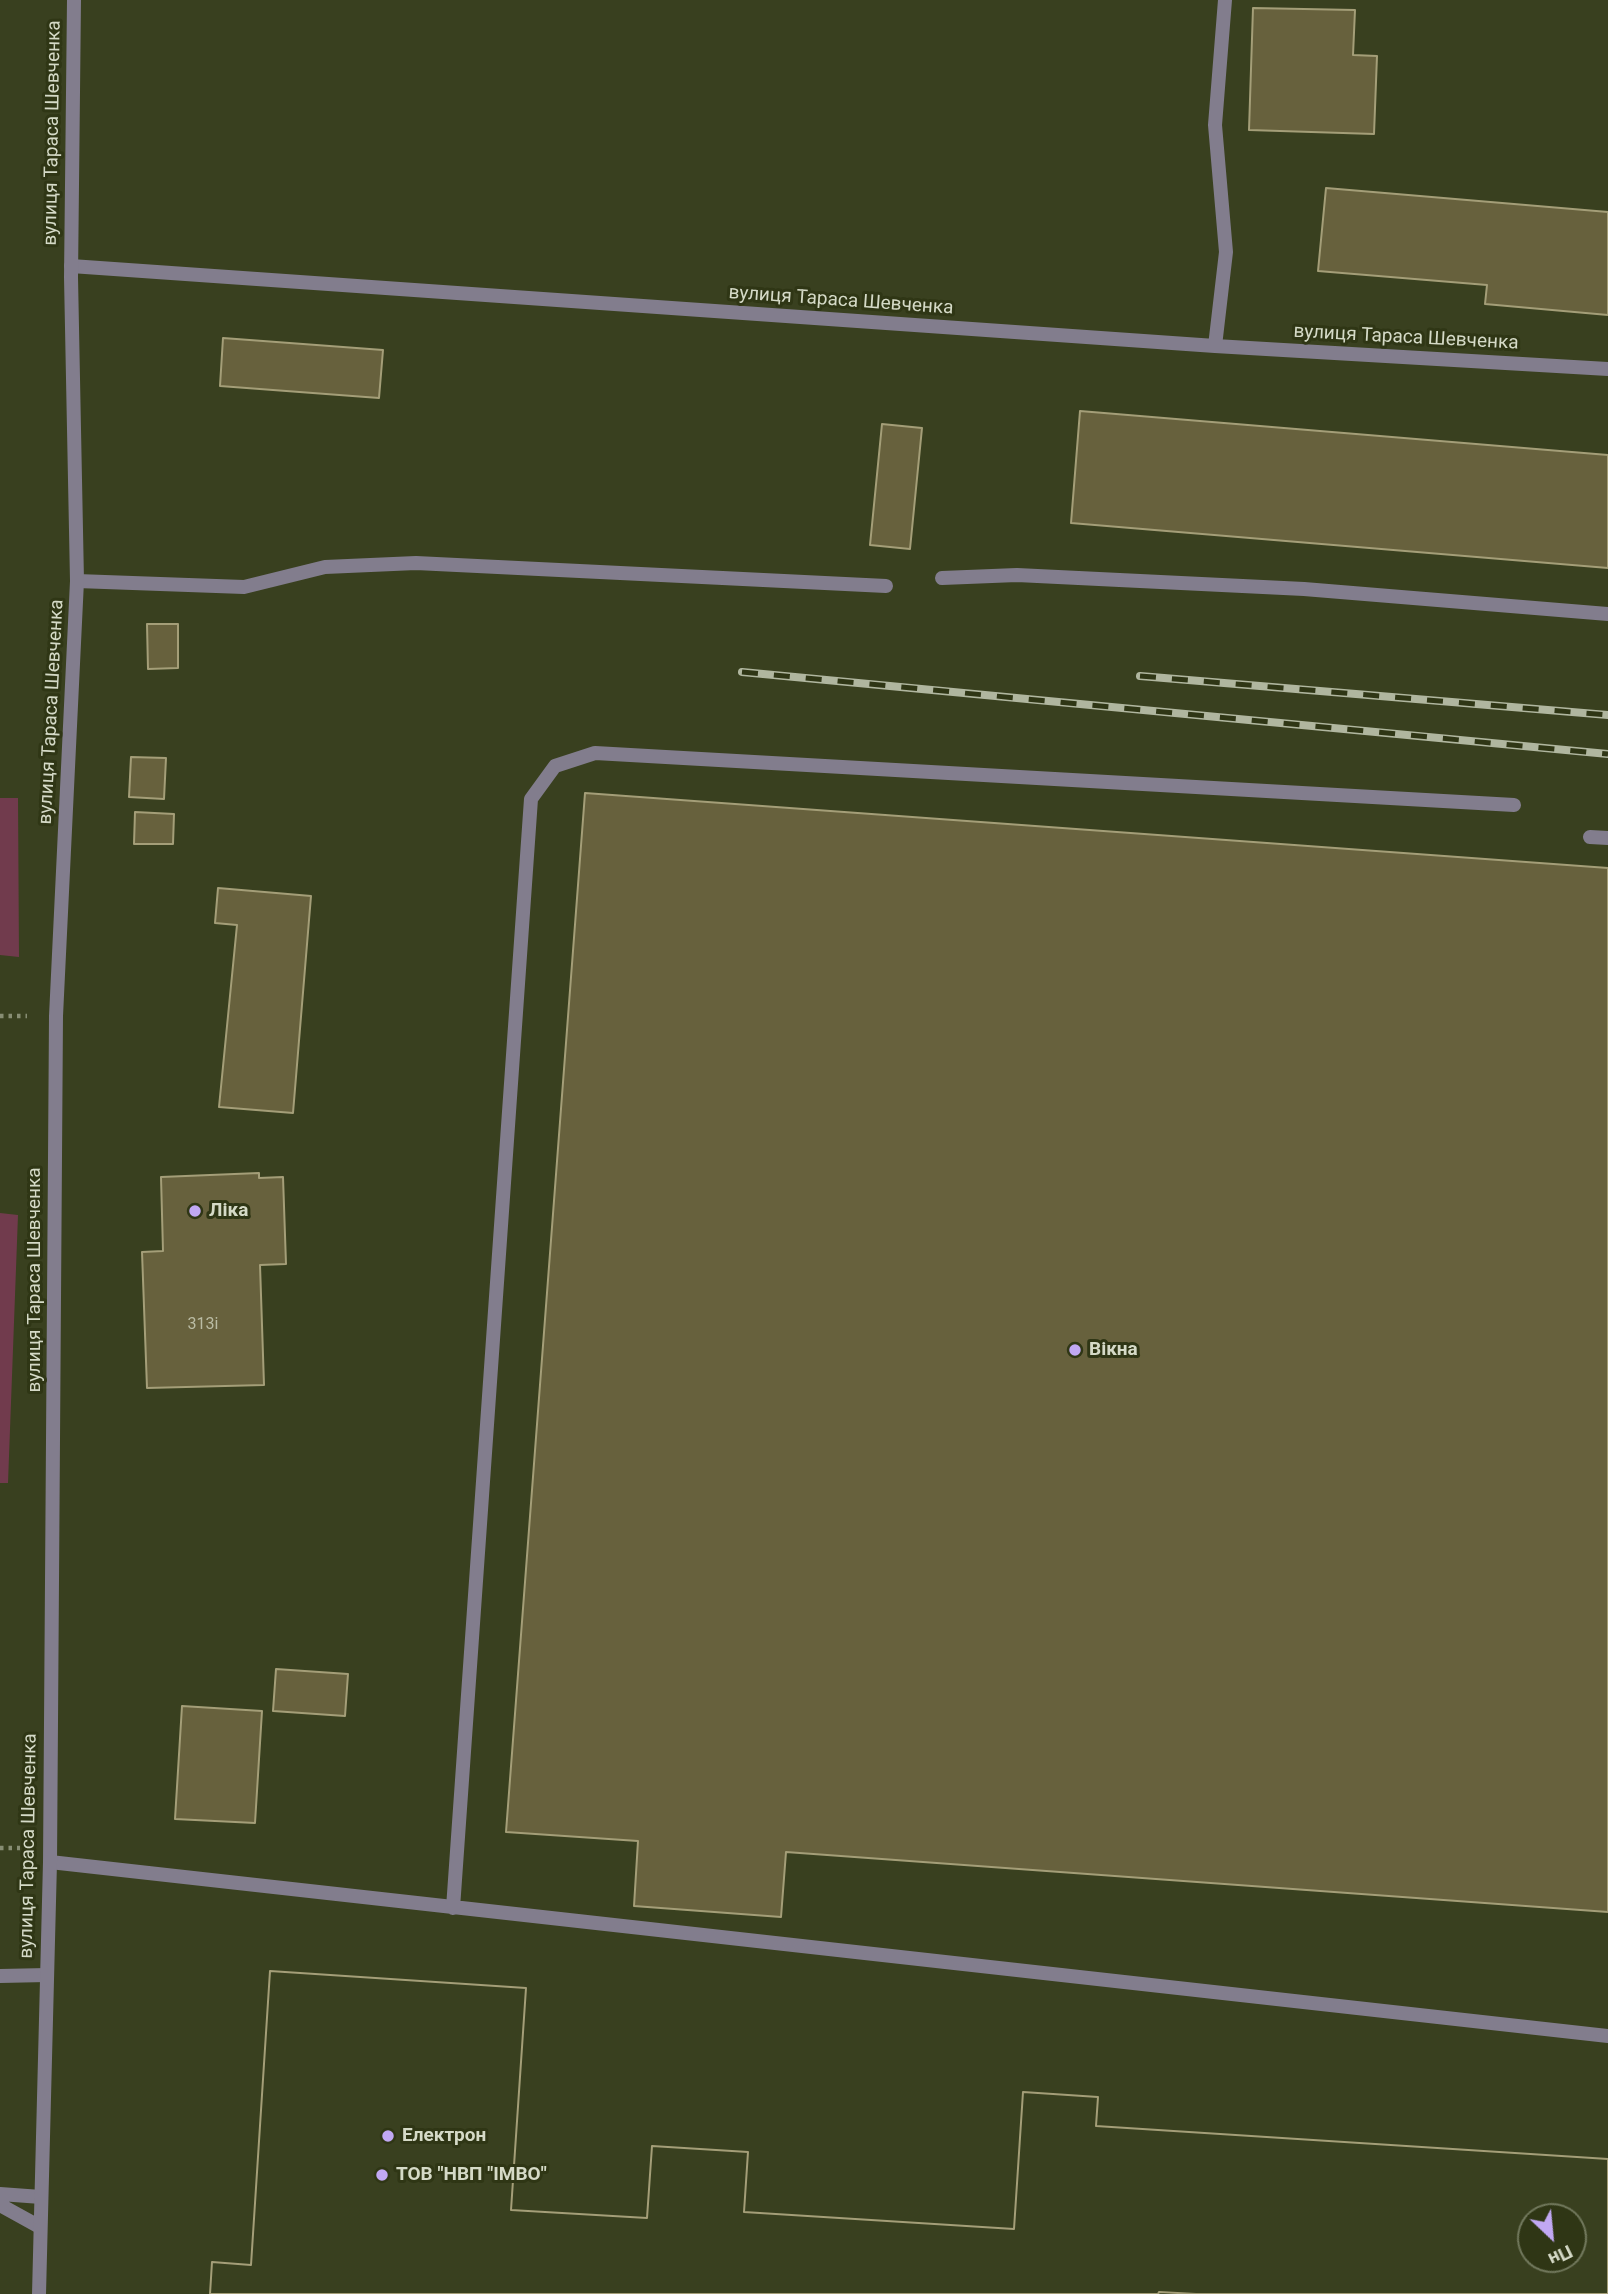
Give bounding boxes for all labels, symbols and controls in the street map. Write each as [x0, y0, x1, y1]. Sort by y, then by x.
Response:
street label: вулиця Тараса Шевченка [40, 20, 66, 246]
street label: вулиця Тараса Шевченка [728, 282, 954, 320]
street label: вулиця Тараса Шевченка [1293, 321, 1519, 355]
street label: вулиця Тараса Шевченка [35, 599, 69, 825]
street label: вулиця Тараса Шевченка [24, 1167, 46, 1393]
place label: Ліка [209, 1200, 248, 1222]
marker: Ліка [187, 1203, 203, 1219]
house number: 313і [188, 1315, 218, 1335]
place label: Вікна [1089, 1339, 1138, 1361]
marker: Вікна [1067, 1342, 1083, 1358]
street label: вулиця Тараса Шевченка [16, 1733, 42, 1959]
place label: Електрон [402, 2125, 486, 2147]
marker: Електрон [380, 2128, 396, 2144]
place label: ТОВ "НВП "ІМВО" [396, 2164, 547, 2186]
marker: ТОВ "НВП "ІМВО" [374, 2167, 390, 2183]
north arrow [1517, 2203, 1587, 2273]
text: Пн [1545, 2240, 1576, 2271]

